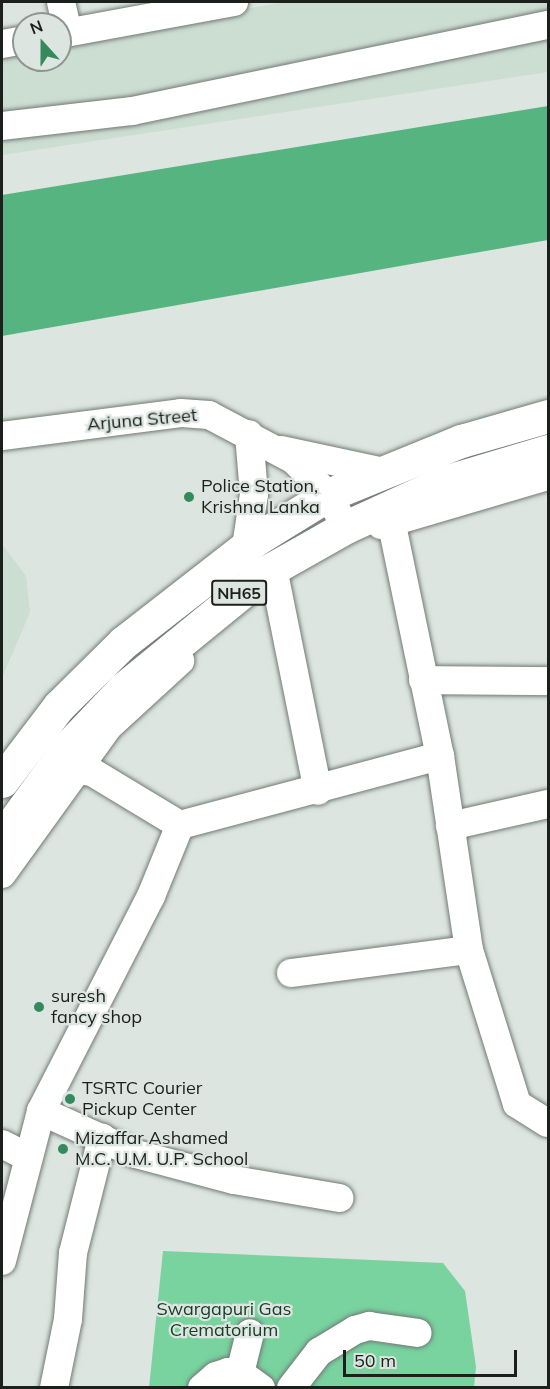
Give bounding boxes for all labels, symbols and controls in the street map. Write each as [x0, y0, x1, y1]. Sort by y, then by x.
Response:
north arrow [12, 12, 72, 72]
text: N [27, 16, 45, 39]
street label: Arjuna Street [86, 404, 198, 436]
place label: Police Station, Krishna Lanka [201, 476, 320, 518]
marker: Police Station, Krishna Lanka [182, 490, 196, 504]
road number: NH65 [210, 580, 268, 606]
place label: suresh fancy shop [51, 986, 142, 1028]
marker: suresh fancy shop [32, 1000, 46, 1014]
place label: TSRTC Courier Pickup Center [82, 1078, 202, 1120]
marker: TSRTC Courier Pickup Center [63, 1092, 77, 1106]
place label: Mizaffar Ashamed M.C. U.M. U.P. School [75, 1128, 248, 1170]
marker: Mizaffar Ashamed M.C. U.M. U.P. School [56, 1142, 70, 1156]
park label: Swargapuri Gas Crematorium [156, 1299, 292, 1342]
scale bar [346, 1338, 520, 1376]
text: 50 m [354, 1349, 396, 1372]

